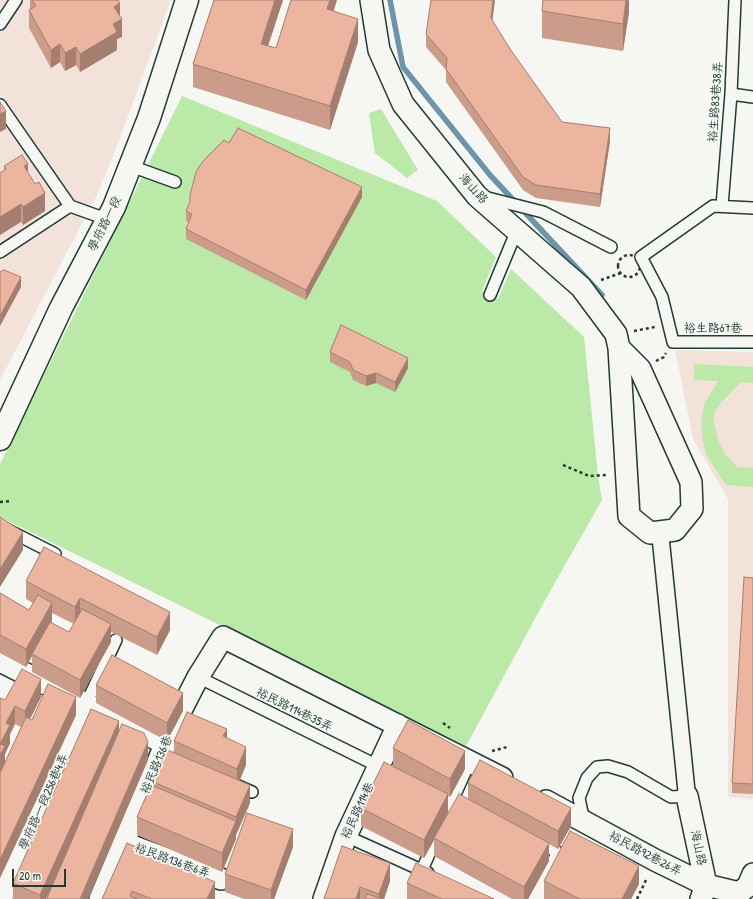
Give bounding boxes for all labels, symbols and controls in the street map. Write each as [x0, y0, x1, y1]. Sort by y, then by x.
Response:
street label: 裕生路83巷38弄 [706, 61, 726, 143]
street label: 海山路 [456, 171, 490, 207]
street label: 學府路一段 [85, 194, 125, 254]
street label: 裕生路67巷 [684, 322, 742, 336]
street label: 裕民路114巷35弄 [253, 685, 335, 735]
street label: 裕民路136巷 [138, 733, 176, 797]
street label: 學府路一段256巷4弄 [16, 752, 72, 852]
street label: 裕民路114巷 [339, 780, 377, 842]
street label: 裕民路92巷26弄 [606, 829, 684, 879]
street label: 海山路 [687, 829, 709, 867]
street label: 裕民路136巷6弄 [132, 841, 212, 881]
scale bar [14, 861, 68, 887]
text: 20 m [19, 867, 41, 884]

